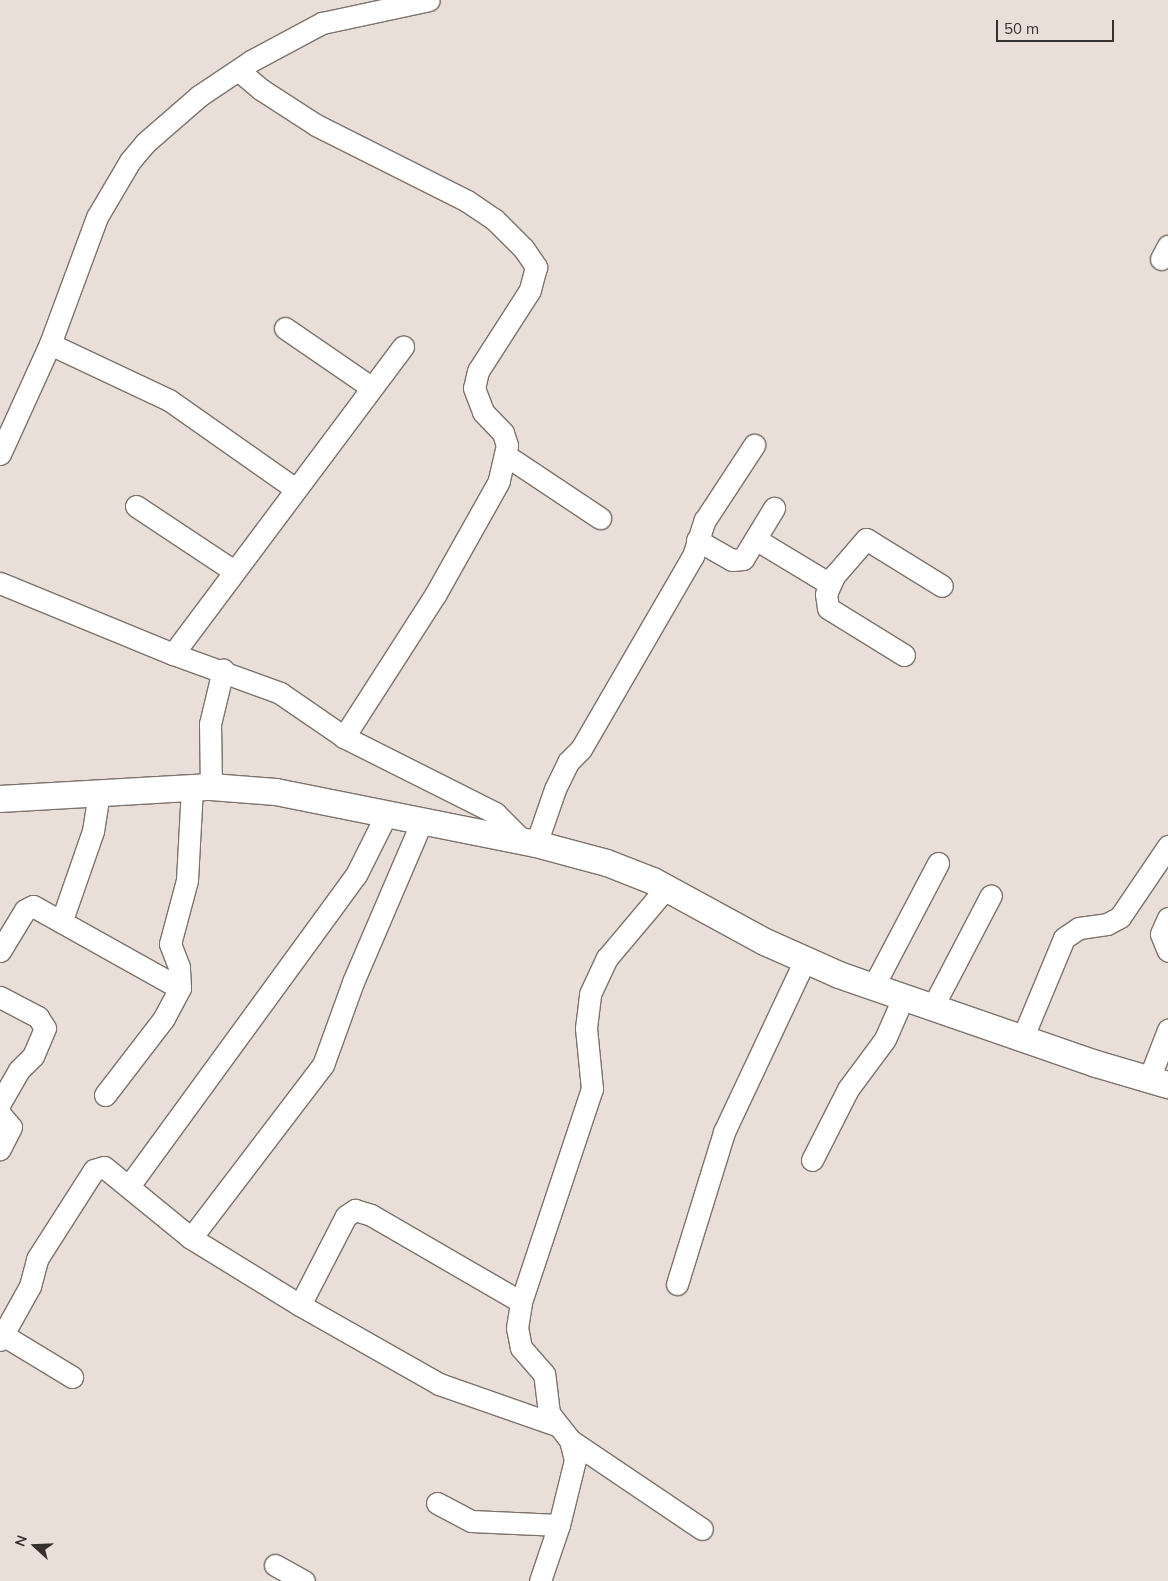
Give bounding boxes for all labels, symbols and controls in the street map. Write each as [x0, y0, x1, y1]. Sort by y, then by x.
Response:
scale bar [998, 10, 1116, 42]
text: 50 m [1004, 19, 1039, 38]
north arrow [10, 1521, 60, 1571]
text: N [11, 1533, 31, 1549]

